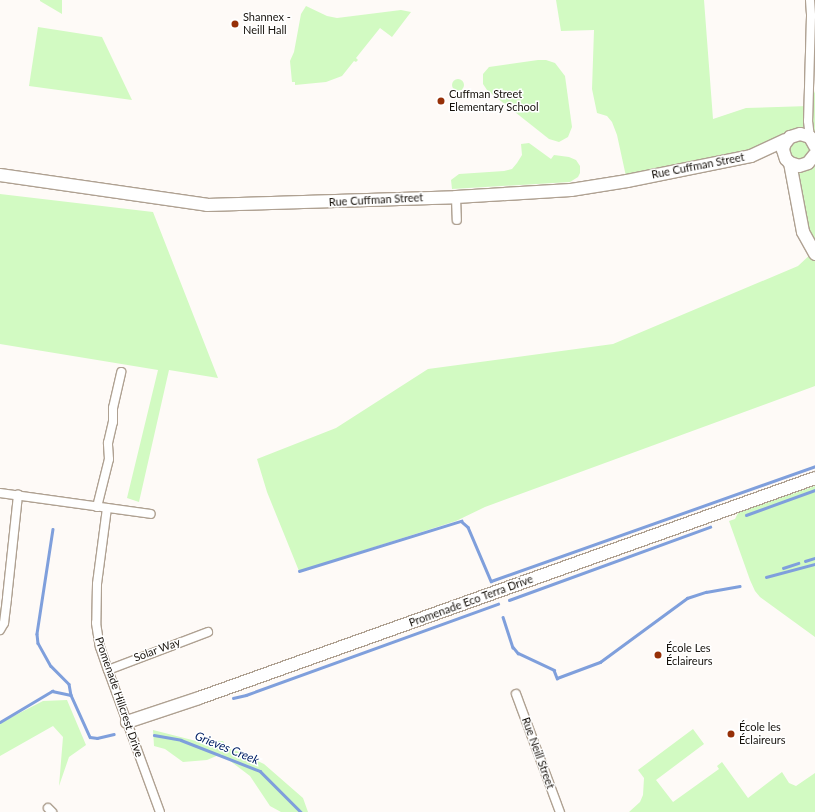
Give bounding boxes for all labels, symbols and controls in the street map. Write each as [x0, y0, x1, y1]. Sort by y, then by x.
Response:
place label: Shannex - Neill Hall [243, 11, 291, 37]
marker: Shannex - Neill Hall [230, 19, 240, 29]
place label: Cuffman Street Elementary School [449, 88, 539, 114]
marker: Cuffman Street Elementary School [436, 96, 446, 106]
street label: Rue Cuffman Street [650, 150, 746, 182]
street label: Rue Cuffman Street [328, 191, 424, 209]
street label: Promenade Eco Terra Drive [407, 572, 535, 630]
street label: Promenade Hillcrest Drive [92, 635, 146, 759]
street label: Solar Way [132, 635, 182, 665]
place label: École Les Éclaireurs [666, 642, 712, 668]
marker: École Les Éclaireurs [653, 650, 663, 660]
street label: Rue Neill Street [519, 715, 557, 791]
place label: École les Éclaireurs [739, 721, 785, 747]
water label: Grieves Creek [193, 729, 261, 767]
marker: École les Éclaireurs [726, 729, 736, 739]

